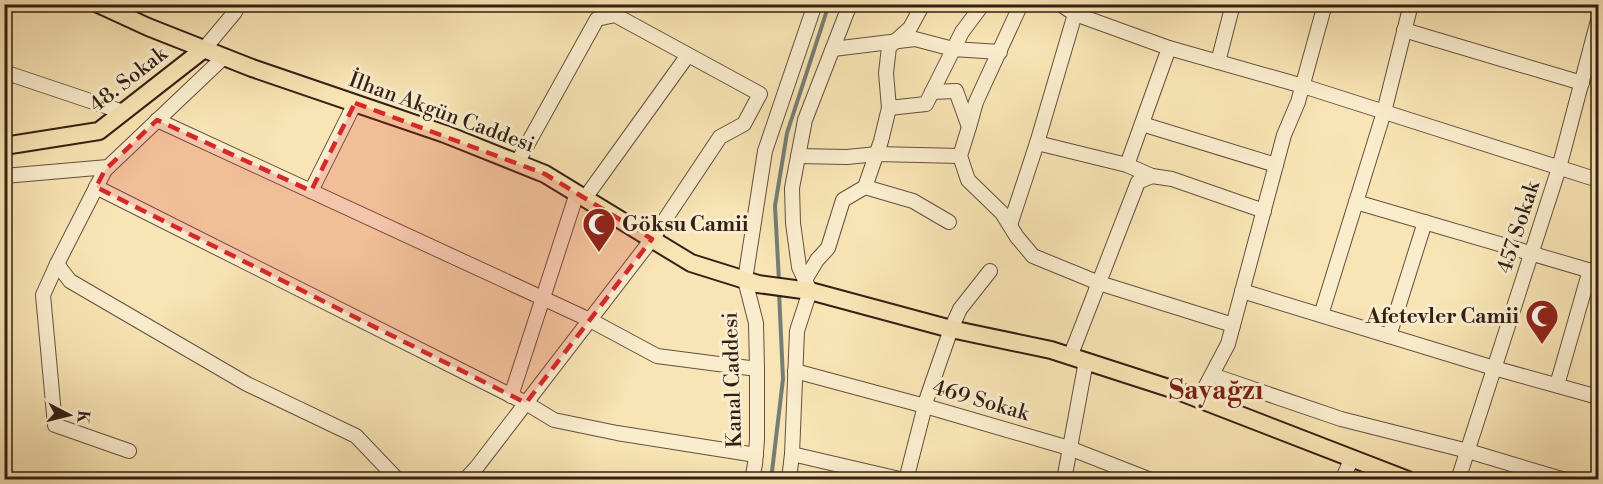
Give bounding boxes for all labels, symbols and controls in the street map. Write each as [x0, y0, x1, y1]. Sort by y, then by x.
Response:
street label: 48. Sokak [85, 41, 173, 118]
street label: İlhan Akgün Caddesi [345, 65, 539, 159]
street label: 457 Sokak [1492, 177, 1546, 277]
mosque icon: Göksu Camii [581, 206, 617, 253]
place label: Göksu Camii [622, 212, 749, 238]
mosque icon: Afetevler Camii [1524, 298, 1560, 345]
place label: Afetevler Camii [1365, 304, 1519, 330]
street label: Kanal Caddesi [718, 311, 748, 448]
district label: Sayağzı [1169, 374, 1264, 408]
street label: 469 Sokak [929, 375, 1033, 427]
north arrow [39, 385, 99, 445]
text: K [72, 409, 94, 425]

